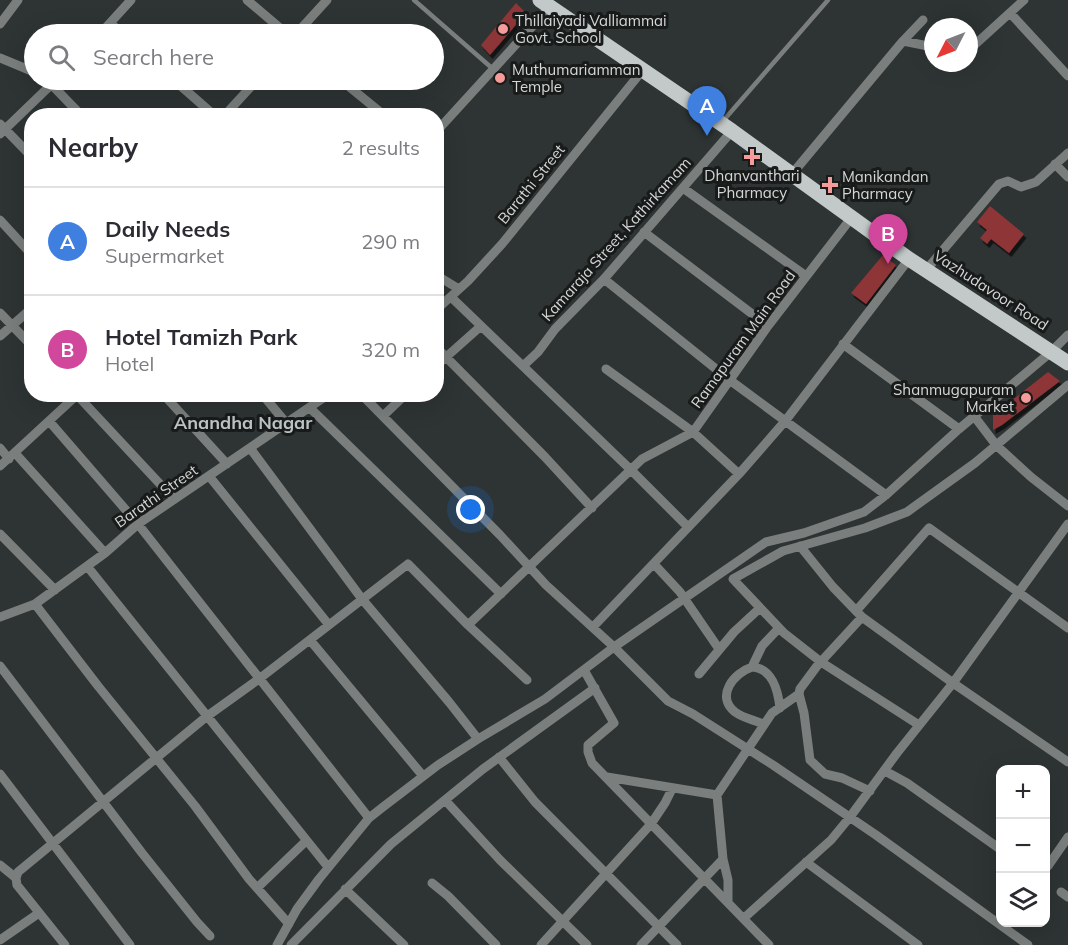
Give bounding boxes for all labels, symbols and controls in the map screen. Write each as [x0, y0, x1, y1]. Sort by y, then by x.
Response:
place label: Thillaiyadi Valliammai Govt. School [515, 11, 667, 47]
north arrow [924, 18, 978, 72]
marker: Thillaiyadi Valliammai Govt. School [496, 22, 510, 36]
search box [24, 24, 444, 90]
icon: search [45, 41, 78, 74]
text: Search here [93, 43, 214, 71]
place label: Muthumariamman Temple [512, 60, 641, 96]
marker: Muthumariamman Temple [493, 71, 507, 85]
pin: A [688, 86, 726, 136]
text: Nearby [48, 131, 138, 164]
text: 2 results [342, 135, 420, 160]
street label: Barathi Street [493, 140, 569, 228]
marker: Dhanvanthari Pharmacy [745, 150, 759, 164]
street label: Kamaraja Street, Kathirkamam [537, 153, 695, 325]
place label: Dhanvanthari Pharmacy [704, 166, 800, 202]
place label: Manikandan Pharmacy [842, 167, 928, 203]
marker: Manikandan Pharmacy [823, 178, 837, 192]
pin: B [868, 214, 908, 264]
text: Daily Needs [105, 215, 230, 243]
text: A [60, 229, 75, 254]
text: 290 m [361, 229, 420, 254]
text: Supermarket [105, 243, 224, 268]
street label: Vazhudavoor Road [930, 246, 1052, 334]
street label: Ramapuram Main Road [687, 266, 799, 412]
text: Hotel Tamizh Park [105, 323, 298, 351]
text: B [61, 337, 74, 362]
text: 320 m [361, 337, 420, 362]
text: Hotel [105, 351, 154, 376]
place label: Shanmugapuram Market [893, 380, 1014, 416]
marker: Shanmugapuram Market [1019, 391, 1033, 405]
district label: Anandha Nagar [174, 411, 313, 434]
street label: Barathi Street [111, 461, 201, 531]
your location [456, 495, 485, 524]
map controls [996, 765, 1050, 927]
button: + [996, 765, 1050, 819]
button: − [996, 819, 1050, 873]
button: layers [996, 873, 1050, 927]

